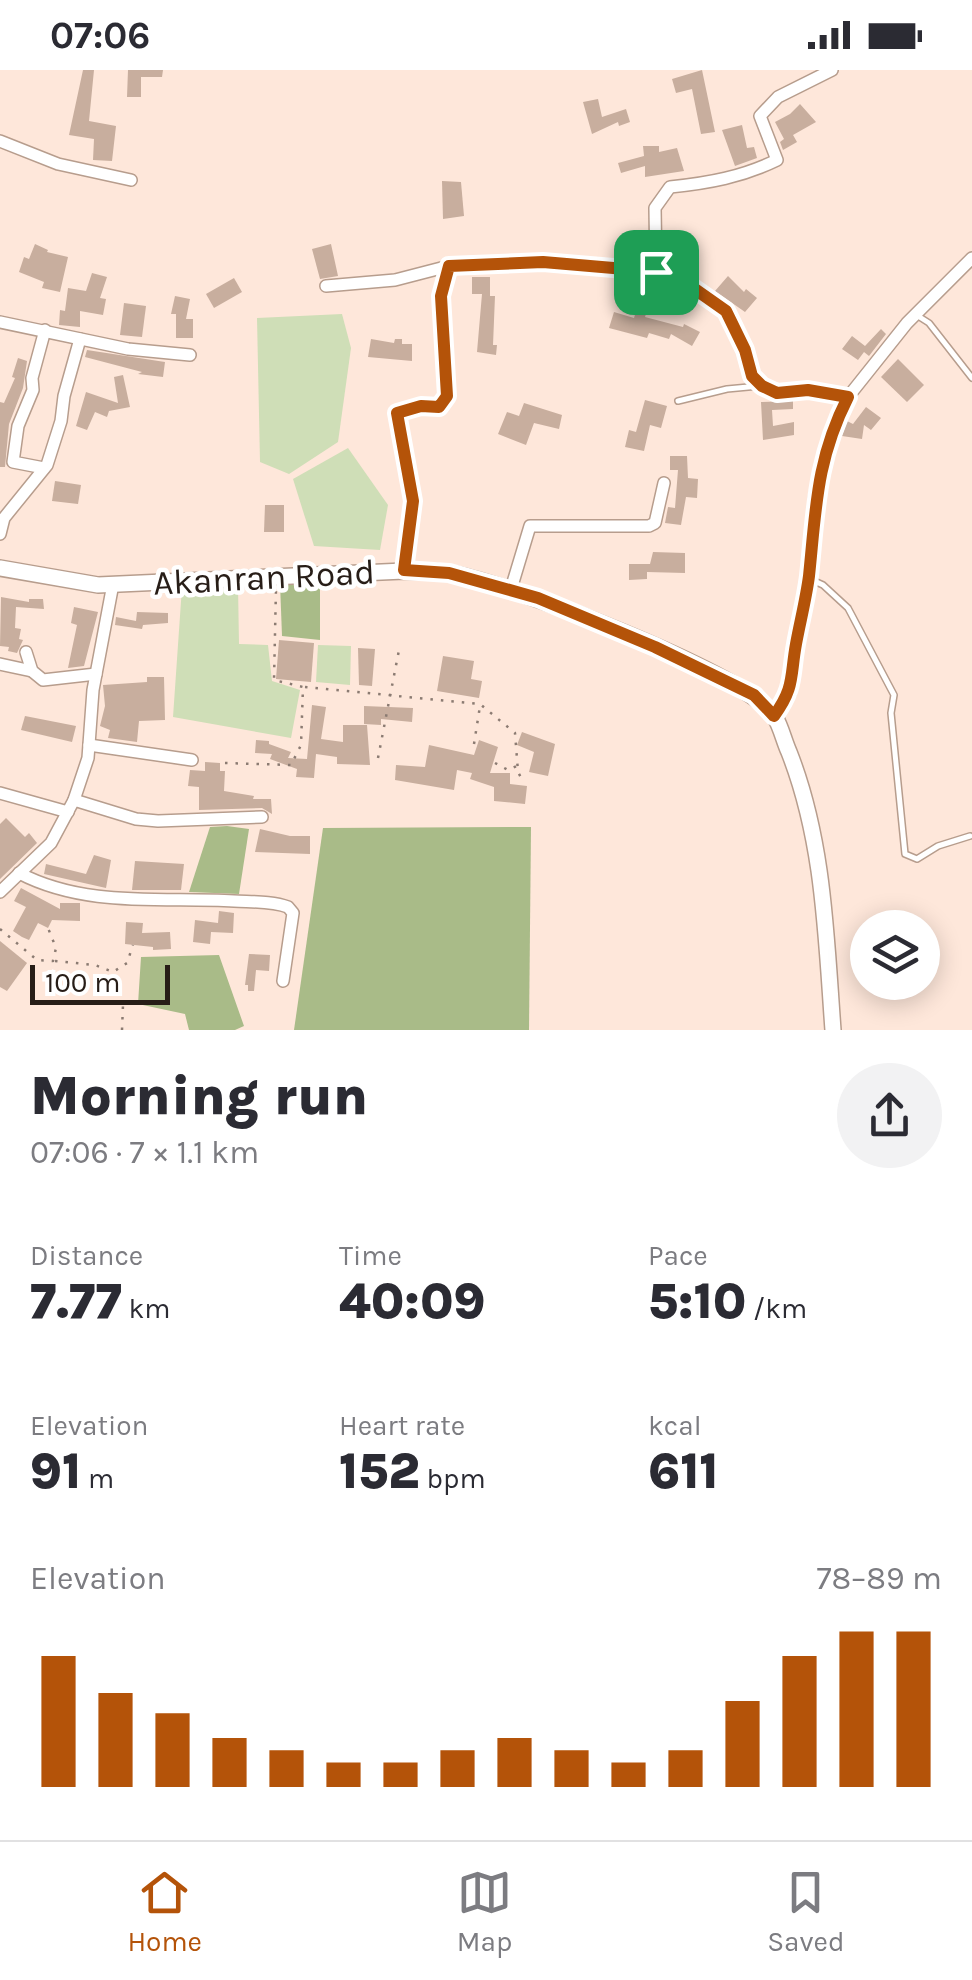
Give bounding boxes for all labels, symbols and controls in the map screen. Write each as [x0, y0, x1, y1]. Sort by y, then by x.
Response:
text: 07:06 [50, 13, 150, 58]
pin [614, 230, 699, 315]
icon: arrive [629, 245, 684, 300]
street label: Akanran Road [152, 551, 376, 604]
map controls [850, 910, 940, 1000]
button: layers [850, 910, 940, 1000]
scale bar [30, 960, 170, 1004]
text: 100 m [45, 966, 120, 999]
button: share [837, 1063, 942, 1168]
text: Morning run [30, 1064, 368, 1128]
text: 07:06 · 7 × 1.1 km [30, 1134, 259, 1171]
text: Distance [30, 1239, 143, 1272]
text: Time [339, 1239, 402, 1272]
text: Pace [648, 1239, 708, 1272]
text: 7.77 [30, 1272, 122, 1331]
text: 40:09 [339, 1272, 486, 1331]
text: 5:10 [648, 1272, 746, 1331]
text: km [122, 1292, 170, 1325]
text: /km [746, 1292, 807, 1325]
text: Elevation [30, 1409, 149, 1442]
text: Heart rate [339, 1409, 465, 1442]
text: kcal [648, 1409, 701, 1442]
text: 91 [30, 1442, 81, 1501]
text: 152 [339, 1442, 420, 1501]
text: 611 [648, 1442, 719, 1501]
text: m [81, 1462, 114, 1495]
text: bpm [420, 1462, 486, 1495]
text: Elevation [30, 1560, 165, 1597]
text: 78–89 m [816, 1560, 942, 1597]
tab: Home [127, 1865, 202, 1958]
tab: Map [457, 1865, 512, 1958]
tab: Saved [767, 1865, 845, 1958]

